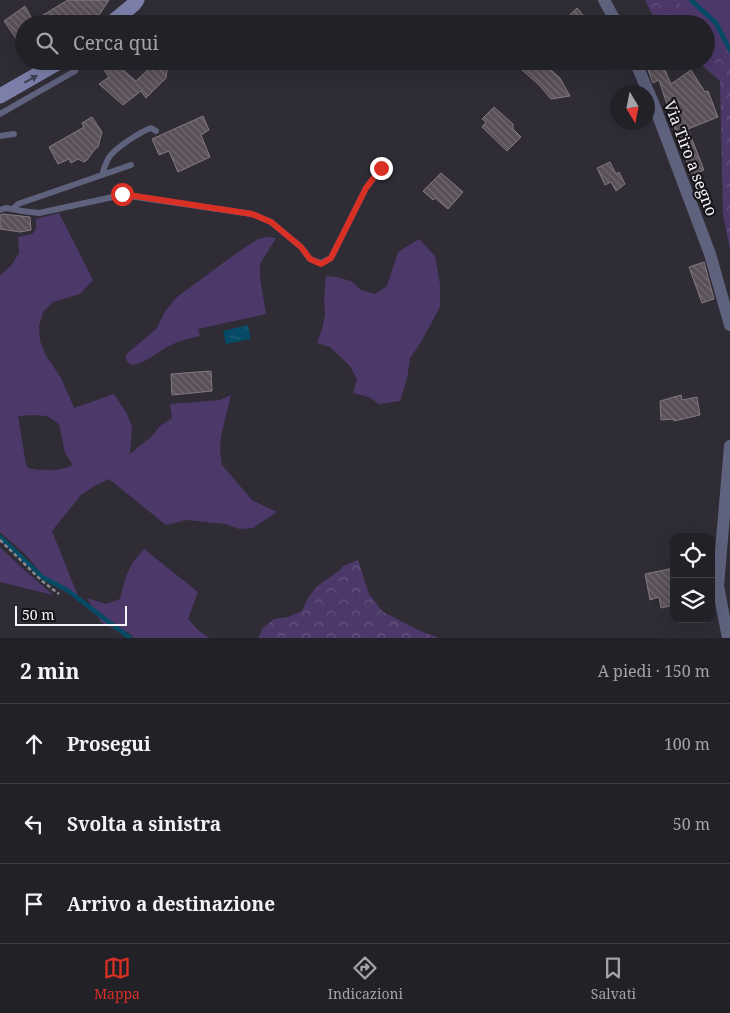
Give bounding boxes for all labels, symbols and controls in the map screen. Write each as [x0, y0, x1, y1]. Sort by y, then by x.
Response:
search box [15, 15, 715, 70]
icon: search [33, 29, 61, 57]
text: Cerca qui [73, 30, 159, 56]
one-way arrow [23, 75, 38, 83]
north arrow [610, 85, 655, 130]
street label: Via Tiro a segno [659, 97, 723, 219]
route end [370, 157, 393, 180]
route start [111, 183, 134, 206]
map controls [670, 533, 715, 623]
button: locate [670, 533, 715, 578]
button: layers [670, 578, 715, 623]
scale bar [15, 603, 128, 626]
text: 50 m [22, 605, 55, 624]
text: 2 min [20, 657, 79, 685]
text: A piedi · 150 m [598, 660, 710, 682]
icon: ahead [20, 730, 48, 758]
text: Prosegui [67, 731, 151, 757]
text: 100 m [664, 733, 710, 755]
icon: left [20, 810, 48, 838]
text: Svolta a sinistra [67, 811, 221, 837]
text: 50 m [673, 813, 710, 835]
icon: arrive [20, 890, 48, 918]
text: Arrivo a destinazione [67, 891, 275, 917]
tab: Mappa [94, 954, 140, 1003]
tab: Indicazioni [328, 954, 403, 1003]
tab: Salvati [591, 954, 636, 1003]

